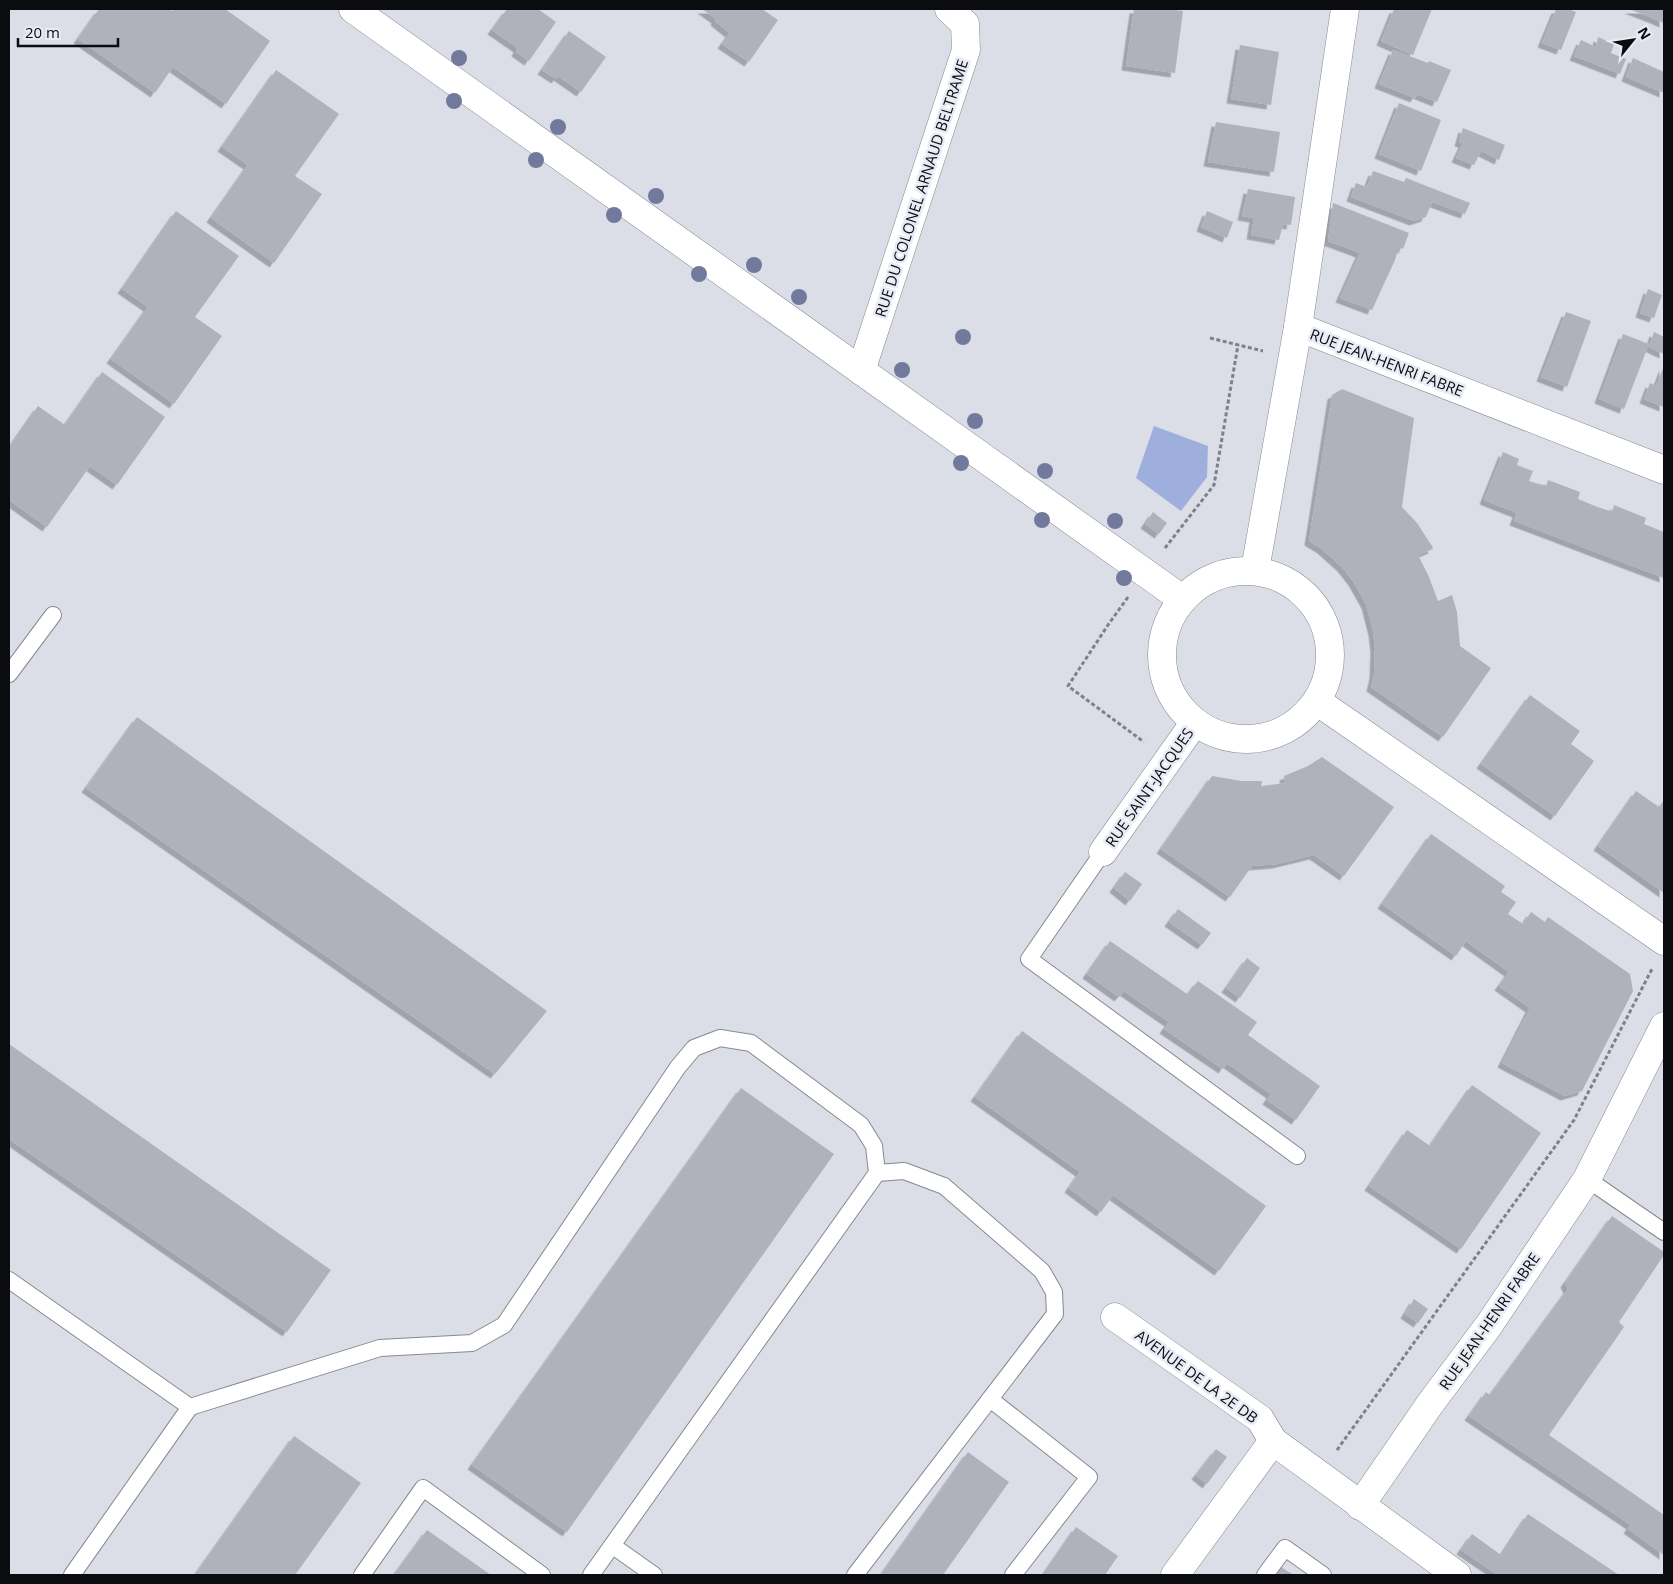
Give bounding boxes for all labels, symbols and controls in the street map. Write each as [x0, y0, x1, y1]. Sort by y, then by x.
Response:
scale bar [18, 15, 118, 47]
north arrow [1608, 15, 1658, 65]
text: 20 m [25, 22, 60, 42]
text: N [1634, 24, 1656, 43]
street label: RUE DU COLONEL ARNAUD BELTRAME [870, 57, 972, 319]
street label: RUE JEAN-HENRI FABRE [1307, 323, 1467, 401]
street label: RUE SAINT-JACQUES [1100, 724, 1198, 850]
street label: RUE JEAN-HENRI FABRE [1434, 1249, 1544, 1393]
street label: AVENUE DE LA 2E DB [1132, 1325, 1262, 1427]

